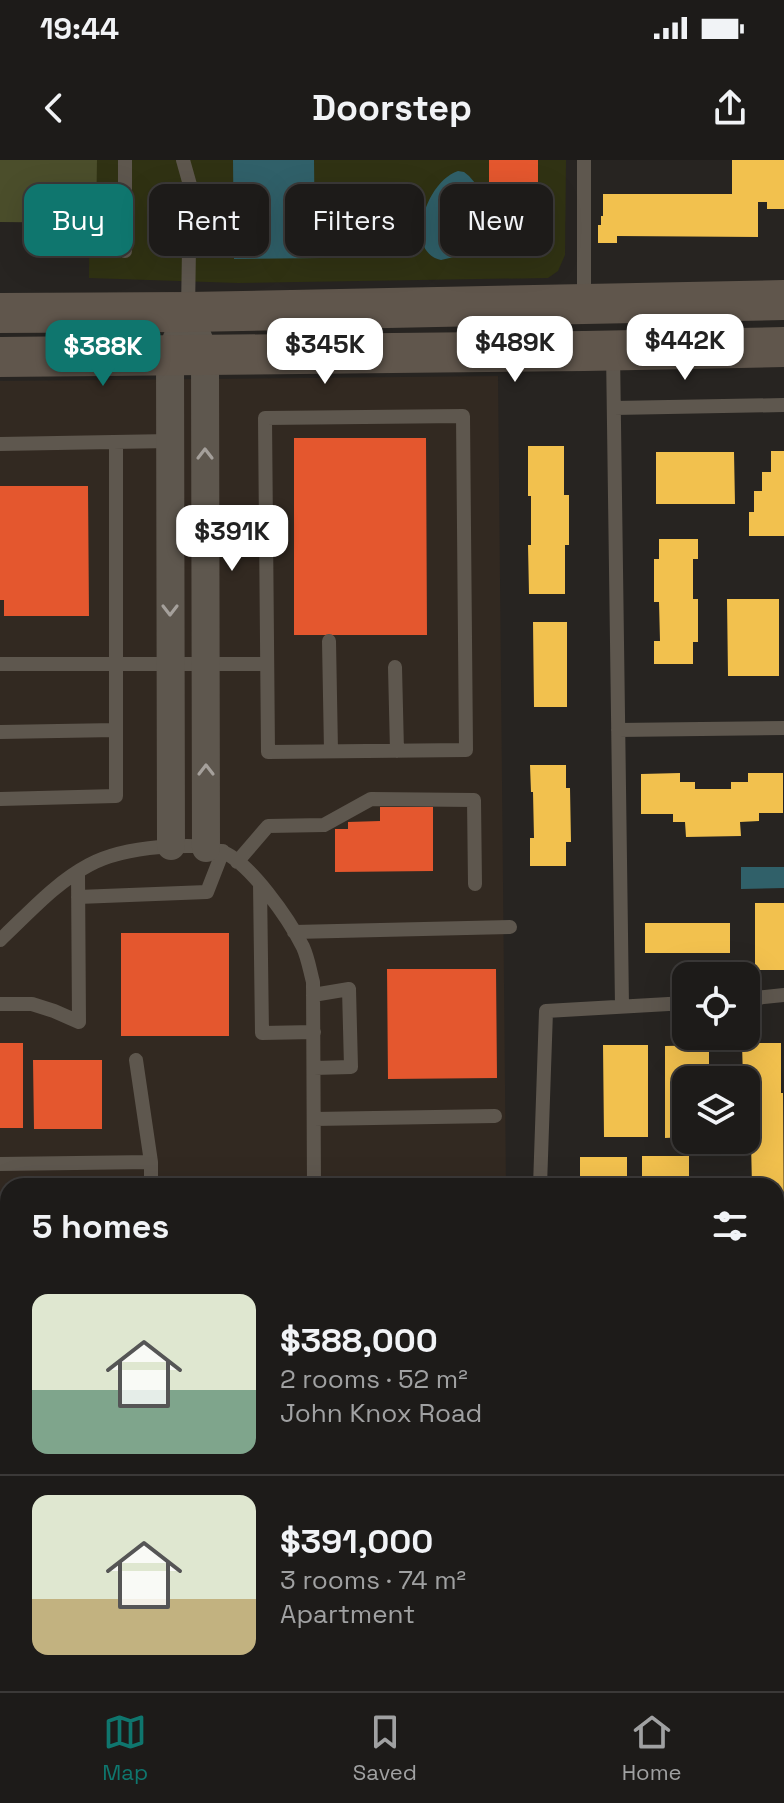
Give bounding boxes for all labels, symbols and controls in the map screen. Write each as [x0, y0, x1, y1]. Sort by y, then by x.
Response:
text: 19:44 [40, 9, 119, 48]
text: Doorstep [312, 85, 472, 131]
icon: back [32, 86, 76, 130]
icon: share [708, 86, 752, 130]
chip: Buy [24, 184, 133, 256]
chip: Rent [149, 184, 269, 256]
chip: Filters [285, 184, 424, 256]
chip: New [440, 184, 553, 256]
pin: $442K [629, 314, 741, 382]
pin: $489K [459, 316, 571, 384]
pin: $345K [269, 318, 381, 386]
pin: $388K [47, 320, 159, 388]
text: $442K [645, 323, 725, 357]
text: $489K [475, 325, 555, 359]
text: $345K [285, 327, 365, 361]
text: $388K [63, 329, 143, 363]
one-way arrow [196, 447, 214, 460]
pin: $391K [176, 505, 288, 573]
text: $391K [194, 514, 270, 548]
one-way arrow [161, 604, 179, 617]
one-way arrow [197, 763, 215, 776]
map controls [672, 962, 760, 1154]
button: locate [672, 962, 760, 1050]
button: layers [672, 1066, 760, 1154]
icon: filters [708, 1204, 752, 1248]
text: 5 homes [32, 1205, 169, 1248]
text: $388,000 [280, 1319, 438, 1362]
icon: home [96, 1326, 192, 1422]
text: 2 rooms · 52 m² [280, 1362, 468, 1396]
text: John Knox Road [280, 1396, 482, 1430]
text: $391,000 [280, 1520, 433, 1563]
icon: home [96, 1527, 192, 1623]
text: 3 rooms · 74 m² [280, 1563, 466, 1597]
text: Apartment [280, 1597, 415, 1631]
tab: Map [102, 1710, 148, 1786]
tab: Saved [353, 1710, 417, 1786]
tab: Home [622, 1710, 682, 1786]

